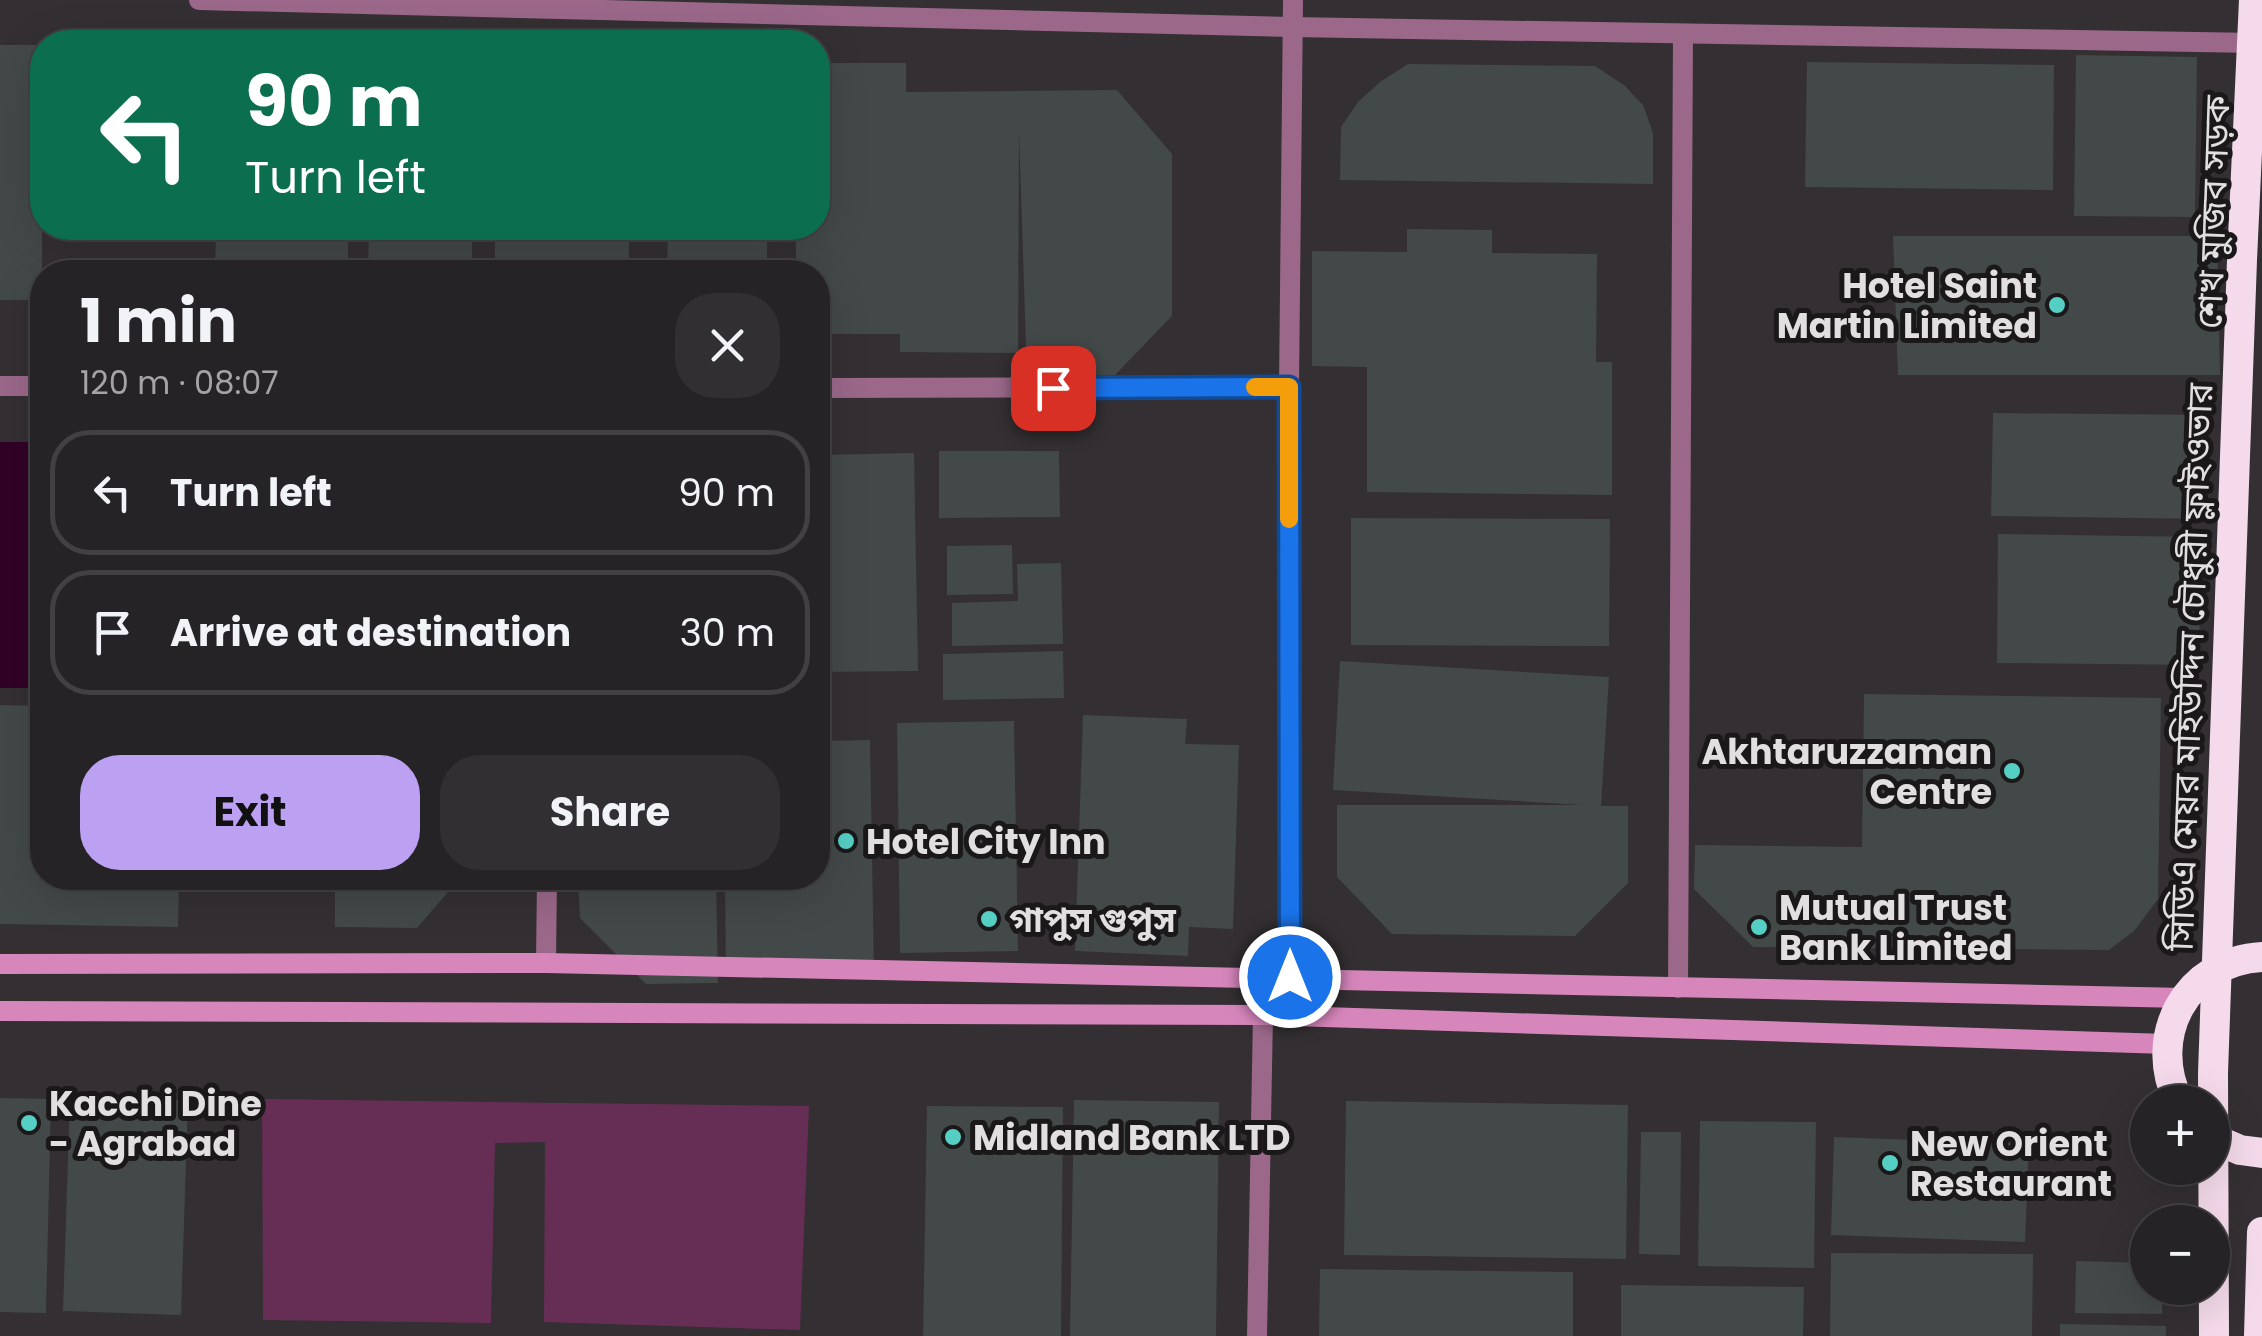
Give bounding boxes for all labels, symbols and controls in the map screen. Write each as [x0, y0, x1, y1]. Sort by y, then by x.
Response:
text: 90 m [245, 52, 423, 151]
icon: left [80, 70, 210, 200]
street label: শেখ মুজিব সড়ক [2184, 94, 2242, 330]
text: Turn left [245, 146, 426, 209]
place label: Hotel Saint Martin Limited [1777, 261, 2037, 350]
text: 1 min [80, 279, 237, 363]
button: close [675, 293, 780, 398]
marker: Hotel Saint Martin Limited [2046, 294, 2068, 316]
pin [1011, 346, 1096, 431]
text: 120 m · 08:07 [80, 360, 279, 405]
icon: arrive [1026, 361, 1081, 416]
street label: সিডিএ মেয়র মহিউদ্দিন চৌধুরী ফ্লাইওভার [2156, 381, 2224, 953]
icon: left [85, 465, 140, 520]
text: Turn left [170, 466, 332, 519]
text: 90 m [678, 466, 775, 519]
icon: arrive [85, 605, 140, 660]
text: Arrive at destination [170, 606, 571, 659]
text: 30 m [679, 606, 775, 659]
place label: Akhtaruzzaman Centre [1702, 727, 1992, 816]
button: Exit [80, 755, 420, 870]
button: Share [440, 755, 780, 870]
marker: Akhtaruzzaman Centre [2001, 760, 2023, 782]
place label: Hotel City Inn [866, 817, 1106, 866]
marker: Hotel City Inn [835, 830, 857, 852]
place label: Mutual Trust Bank Limited [1779, 883, 2012, 972]
place label: গাপুস গুপুস [1009, 895, 1176, 944]
marker: গাপুস গুপুস [978, 908, 1000, 930]
marker: Mutual Trust Bank Limited [1748, 916, 1770, 938]
position arrow [1238, 925, 1342, 1029]
place label: Kacchi Dine - Agrabad [49, 1079, 262, 1168]
map controls [2130, 1085, 2230, 1305]
button: + [2130, 1085, 2230, 1185]
marker: Kacchi Dine - Agrabad [18, 1112, 40, 1134]
place label: Midland Bank LTD [973, 1113, 1290, 1162]
place label: New Orient Restaurant [1910, 1119, 2112, 1208]
marker: Midland Bank LTD [942, 1126, 964, 1148]
marker: New Orient Restaurant [1879, 1152, 1901, 1174]
button: − [2130, 1205, 2230, 1305]

